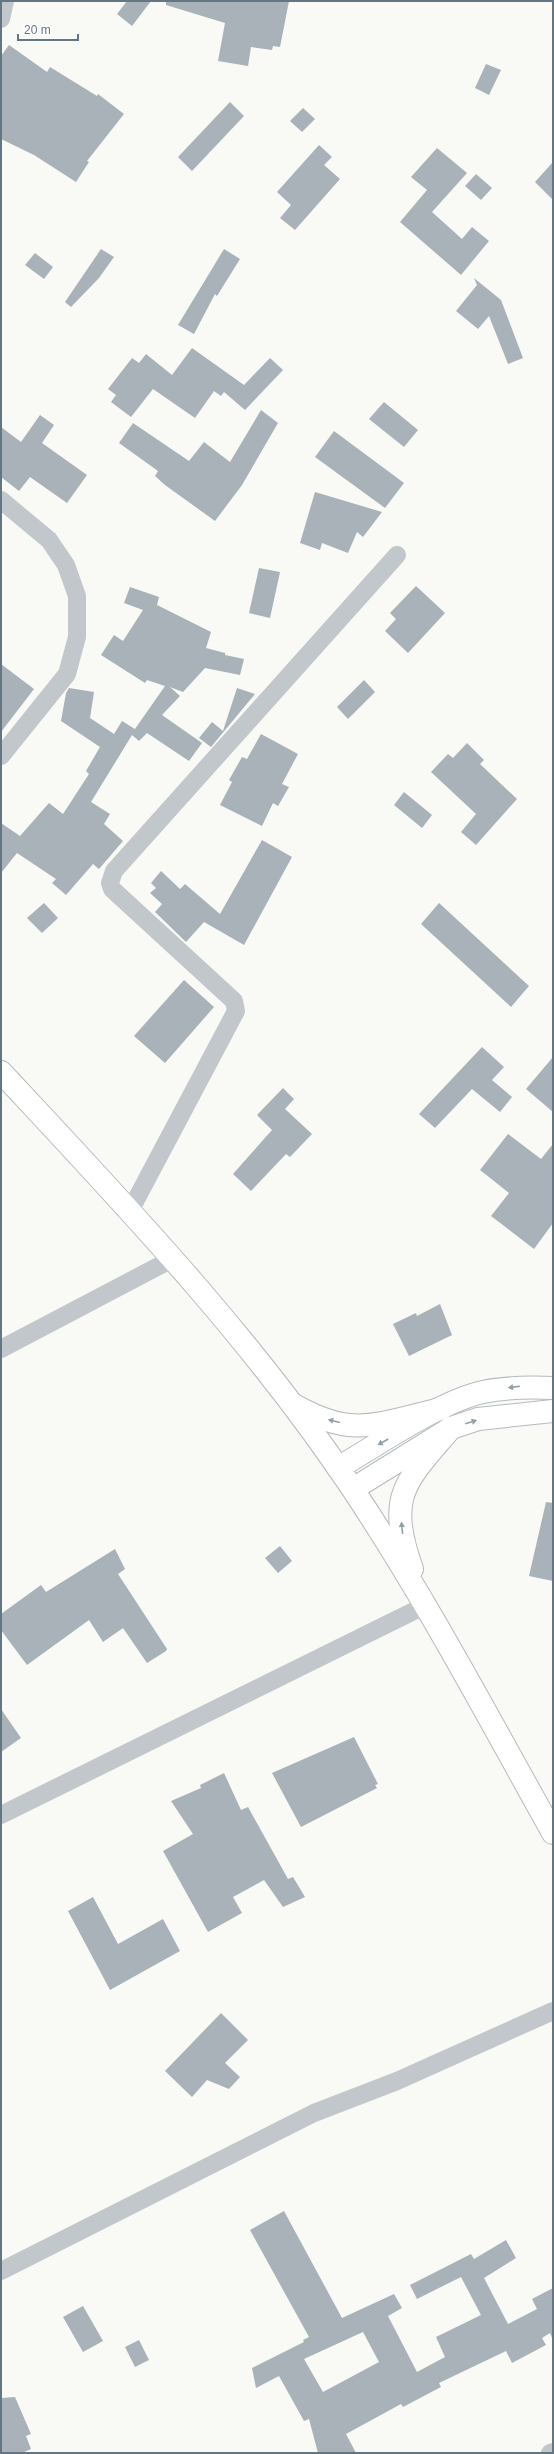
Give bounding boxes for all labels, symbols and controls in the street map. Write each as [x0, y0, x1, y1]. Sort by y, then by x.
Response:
scale bar [18, 16, 78, 42]
text: 20 m [24, 23, 51, 37]
one-way arrow [508, 1384, 520, 1390]
one-way arrow [328, 1418, 340, 1424]
one-way arrow [466, 1418, 478, 1424]
one-way arrow [377, 1439, 389, 1446]
one-way arrow [399, 1522, 405, 1534]

